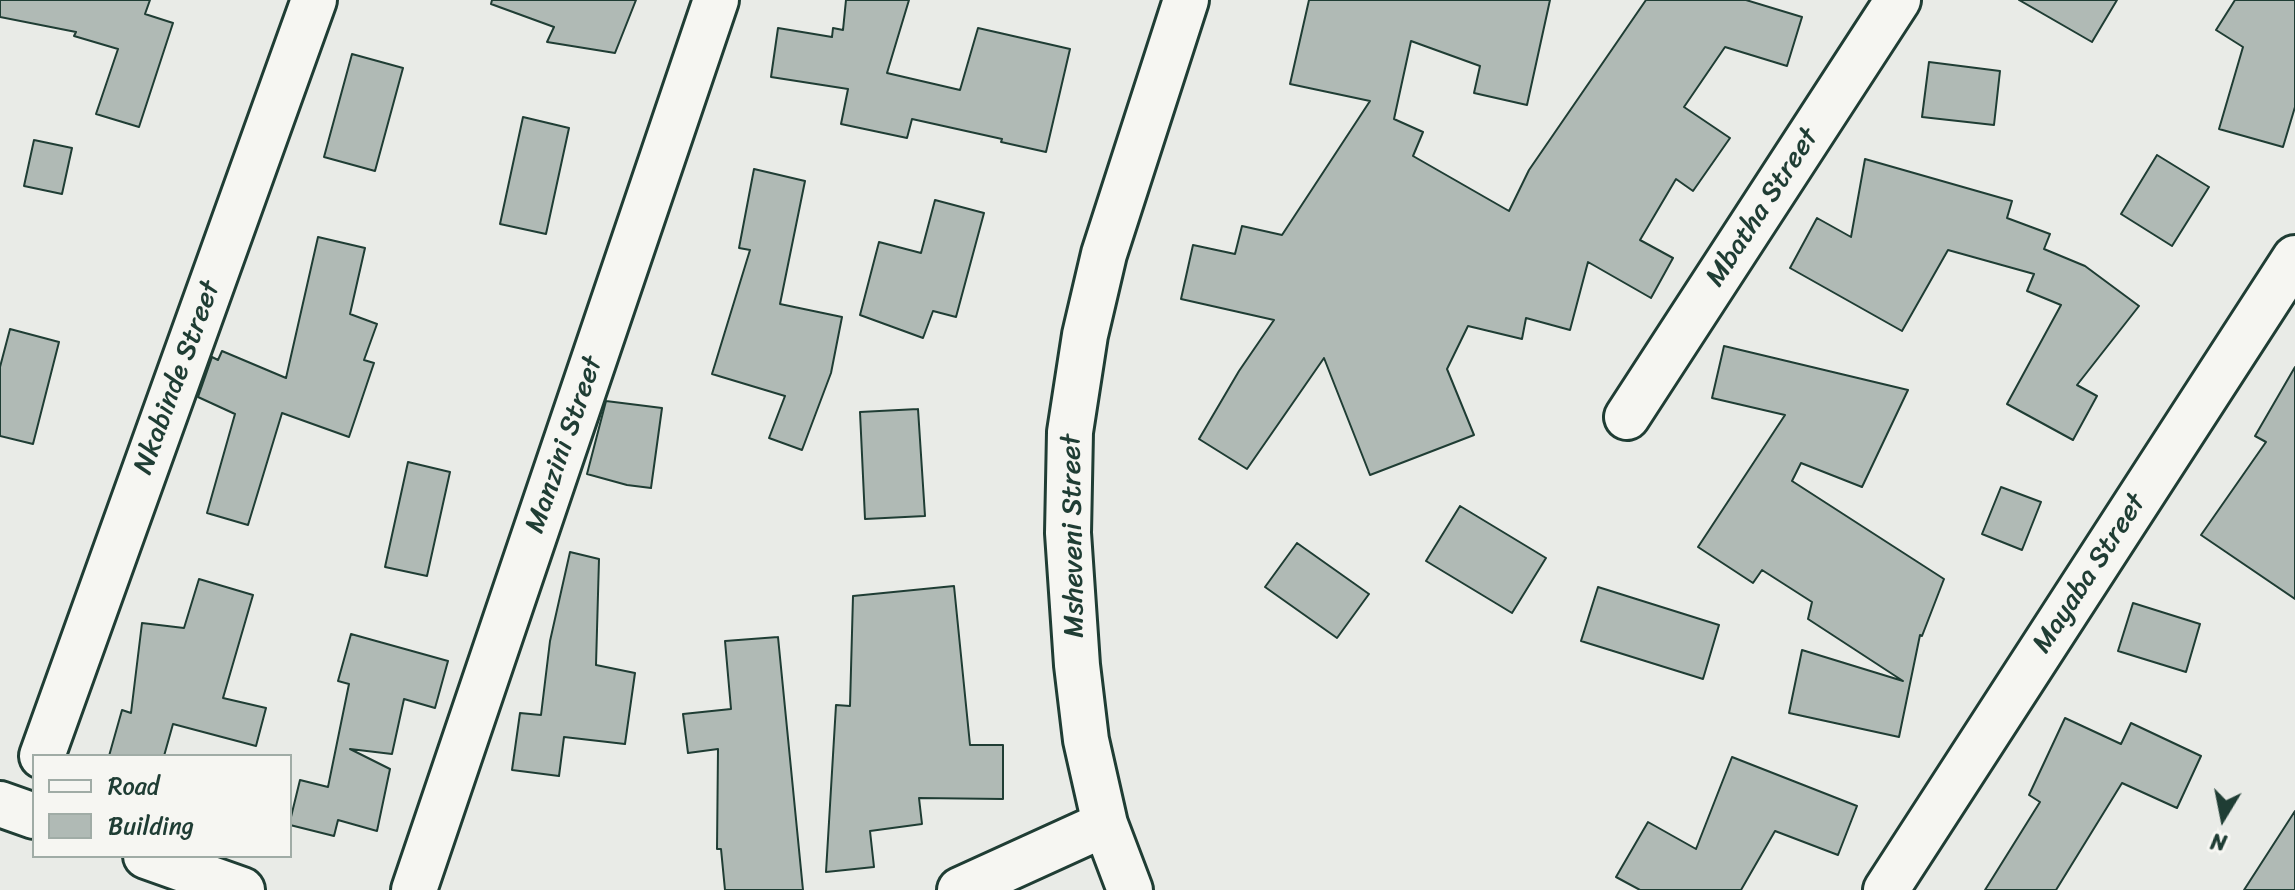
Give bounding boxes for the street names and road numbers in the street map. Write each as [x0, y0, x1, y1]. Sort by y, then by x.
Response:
street label: Mbatha Street [1699, 123, 1827, 293]
street label: Nkabinde Street [127, 277, 229, 479]
street label: Manzini Street [519, 352, 611, 538]
street label: Msheveni Street [1055, 434, 1093, 638]
street label: Mayaba Street [2026, 488, 2154, 660]

